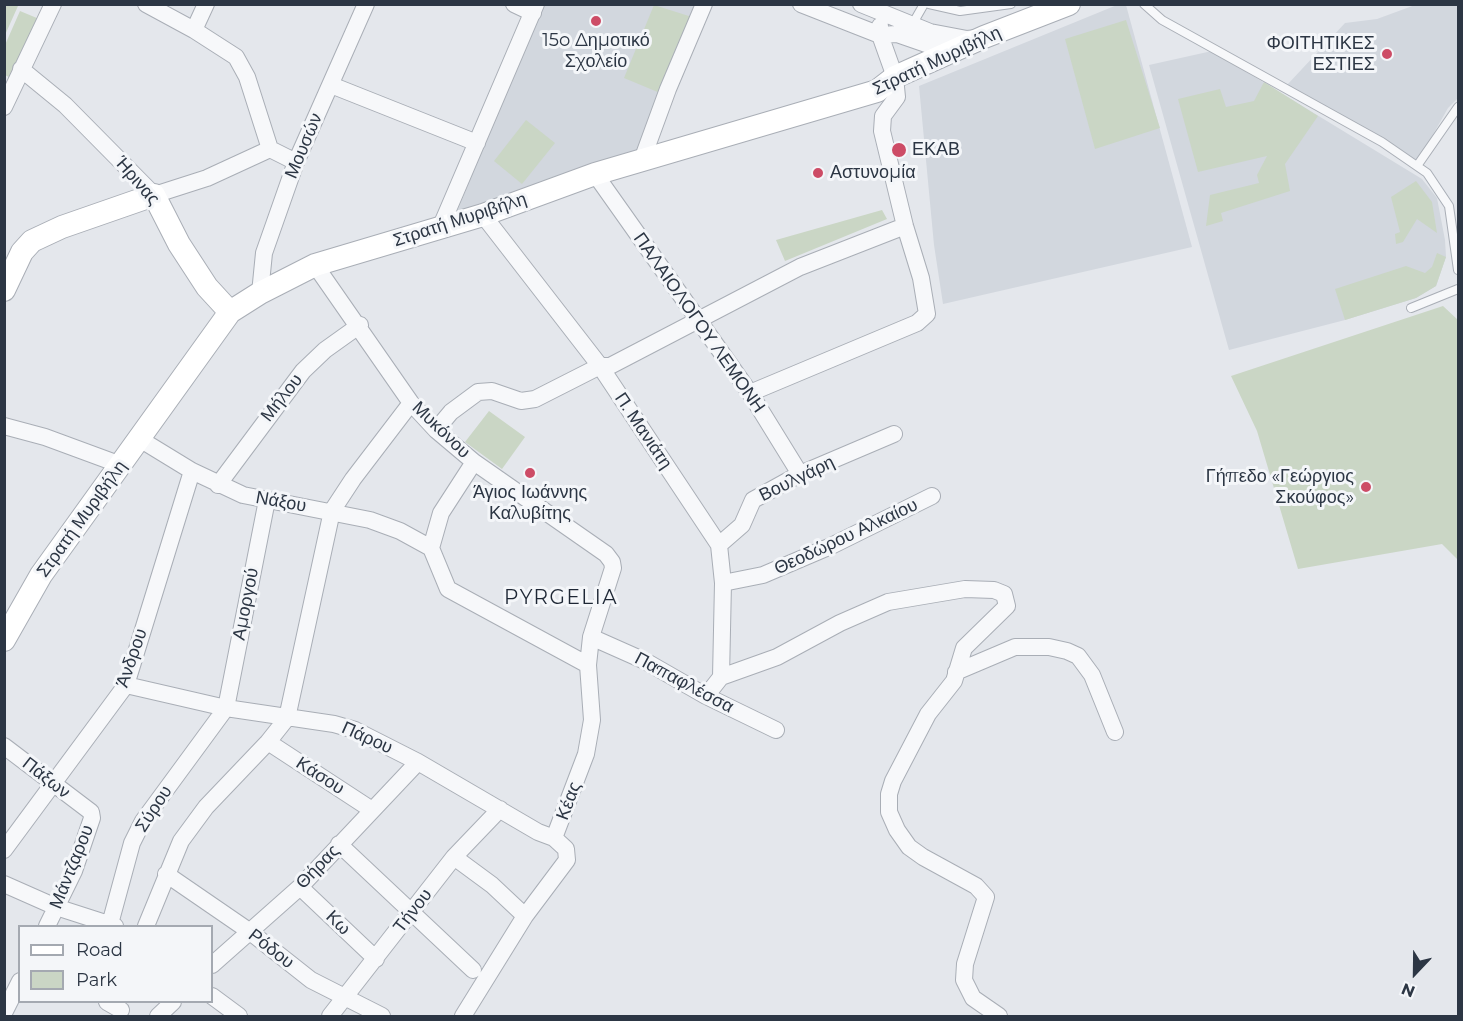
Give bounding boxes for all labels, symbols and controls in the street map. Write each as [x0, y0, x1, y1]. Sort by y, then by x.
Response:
marker: 15o Δημοτικό Σχολείο [589, 14, 603, 28]
street label: Στρατή Μυριβήλη [869, 22, 1005, 100]
place label: 15o Δημοτικό Σχολείο [542, 30, 650, 72]
place label: ΦΟΙΤΗΤΙΚΕΣ ΕΣΤΙΕΣ [1267, 33, 1375, 76]
marker: ΦΟΙΤΗΤΙΚΕΣ ΕΣΤΙΕΣ [1380, 47, 1394, 61]
street label: Μουσών [281, 110, 327, 182]
place label: ΕΚΑΒ [912, 139, 960, 161]
marker: ΕΚΑΒ [890, 141, 908, 159]
street label: Ήρινας [110, 152, 164, 210]
place label: Αστυνομία [830, 162, 916, 184]
marker: Αστυνομία [811, 166, 825, 180]
street label: Στρατή Μυριβήλη [391, 188, 529, 252]
street label: ΠΑΛΑΙΟΛΟΓΟΥ ΛΕΜΟΝΗ [629, 229, 769, 417]
street label: Μήλου [257, 370, 307, 426]
street label: Π. Μανιάτη [610, 389, 676, 473]
street label: Μυκόνου [407, 397, 475, 463]
street label: Βουλγάρη [756, 451, 838, 507]
street label: Στρατή Μυριβήλη [32, 456, 132, 582]
marker: Άγιος Ιωάννης Καλυβίτης [523, 466, 537, 480]
place label: Γήπεδο «Γεώργιος Σκούφος» [1206, 466, 1354, 508]
marker: Γήπεδο «Γεώργιος Σκούφος» [1359, 480, 1373, 494]
place label: Άγιος Ιωάννης Καλυβίτης [473, 482, 587, 524]
street label: Νάξου [254, 487, 308, 517]
street label: Θεοδώρου Αλκαίου [771, 494, 921, 580]
street label: Αμοργού [228, 566, 264, 642]
district label: PYRGELIA [504, 586, 618, 610]
street label: Άνδρου [112, 626, 152, 690]
street label: Παπαφλέσσα [631, 648, 737, 718]
street label: Πάρου [338, 717, 396, 759]
street label: Κάσου [292, 752, 348, 800]
street label: Πάξων [18, 753, 74, 803]
street label: Κέας [552, 779, 586, 823]
street label: Σύρου [131, 782, 177, 836]
street label: Μάντζαρου [45, 822, 99, 912]
street label: Θήρας [292, 840, 344, 894]
street label: Τήνου [389, 885, 437, 937]
street label: Κω [321, 906, 355, 940]
legend [18, 925, 213, 1003]
street label: Ρόδου [244, 925, 298, 973]
text: Road [76, 939, 123, 961]
north arrow [1385, 943, 1445, 1003]
text: Park [76, 969, 117, 991]
text: N [1399, 979, 1418, 1001]

